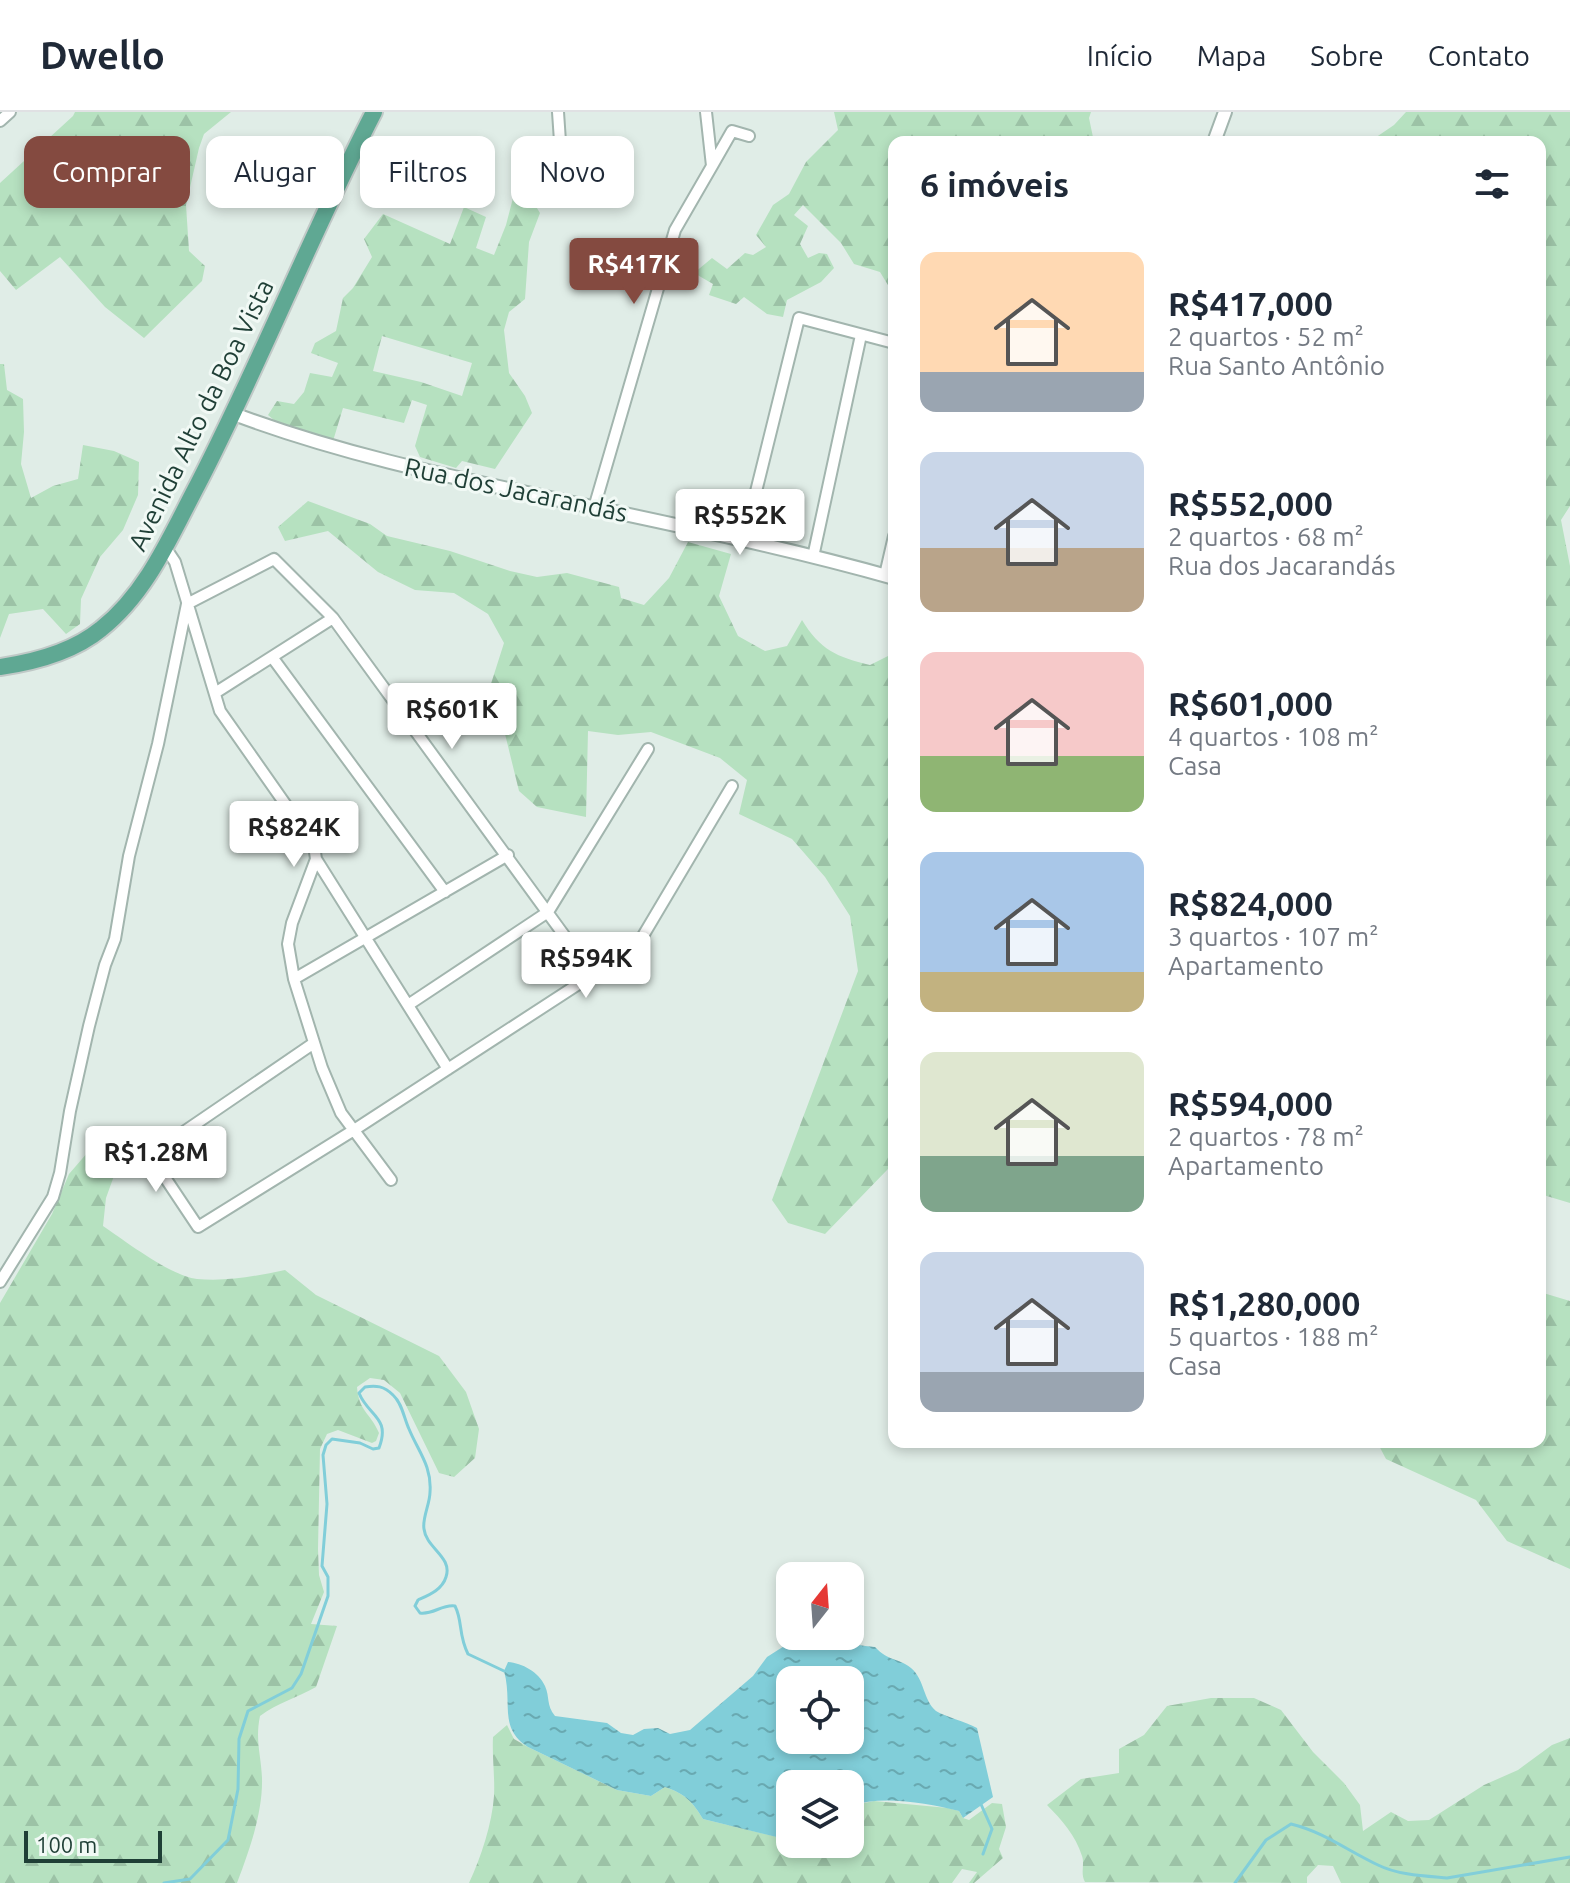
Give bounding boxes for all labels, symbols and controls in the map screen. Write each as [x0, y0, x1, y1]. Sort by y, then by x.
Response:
text: Dwello [40, 34, 165, 76]
text: Início [1087, 40, 1153, 71]
text: Mapa [1197, 40, 1266, 71]
text: Sobre [1310, 40, 1384, 71]
text: Contato [1428, 40, 1530, 71]
chip: Comprar [24, 136, 190, 208]
chip: Alugar [206, 136, 344, 208]
chip: Filtros [360, 136, 495, 208]
chip: Novo [511, 136, 634, 208]
icon: filters [1470, 162, 1514, 206]
text: 6 imóveis [920, 165, 1069, 203]
pin: R$417K [569, 238, 699, 306]
text: R$417K [587, 249, 681, 278]
street label: Avenida Alto da Boa Vista [122, 274, 279, 555]
icon: home [984, 284, 1080, 380]
text: R$417,000 [1168, 284, 1333, 322]
text: 2 quartos · 52 m² [1168, 322, 1364, 351]
text: Rua Santo Antônio [1168, 351, 1385, 380]
street label: Rua dos Jacarandás [402, 452, 630, 527]
icon: home [984, 484, 1080, 580]
text: R$552,000 [1168, 484, 1333, 522]
pin: R$552K [675, 489, 805, 557]
text: R$552K [693, 500, 787, 529]
text: 2 quartos · 68 m² [1168, 522, 1364, 551]
text: Rua dos Jacarandás [1168, 551, 1395, 580]
pin: R$601K [387, 683, 517, 751]
icon: home [984, 684, 1080, 780]
text: R$601,000 [1168, 684, 1333, 722]
text: R$601K [405, 694, 499, 723]
text: 4 quartos · 108 m² [1168, 722, 1379, 751]
text: Casa [1168, 751, 1222, 780]
pin: R$824K [229, 801, 359, 869]
text: R$824K [247, 812, 341, 841]
icon: home [984, 884, 1080, 980]
text: R$824,000 [1168, 884, 1333, 922]
text: 3 quartos · 107 m² [1168, 922, 1379, 951]
pin: R$594K [521, 932, 651, 1000]
text: R$594K [539, 943, 633, 972]
text: Apartamento [1168, 951, 1324, 980]
icon: home [984, 1084, 1080, 1180]
text: R$594,000 [1168, 1084, 1333, 1122]
text: 2 quartos · 78 m² [1168, 1122, 1364, 1151]
pin: R$1.28M [82, 1126, 230, 1194]
text: R$1.28M [103, 1137, 209, 1166]
text: Apartamento [1168, 1151, 1324, 1180]
icon: home [984, 1284, 1080, 1380]
text: R$1,280,000 [1168, 1284, 1360, 1322]
text: 5 quartos · 188 m² [1168, 1322, 1379, 1351]
text: Casa [1168, 1351, 1222, 1380]
north arrow [776, 1562, 864, 1650]
map controls [776, 1562, 864, 1858]
button: locate [776, 1666, 864, 1754]
button: layers [776, 1770, 864, 1858]
scale bar [24, 1827, 162, 1863]
text: 100 m [36, 1832, 97, 1857]

